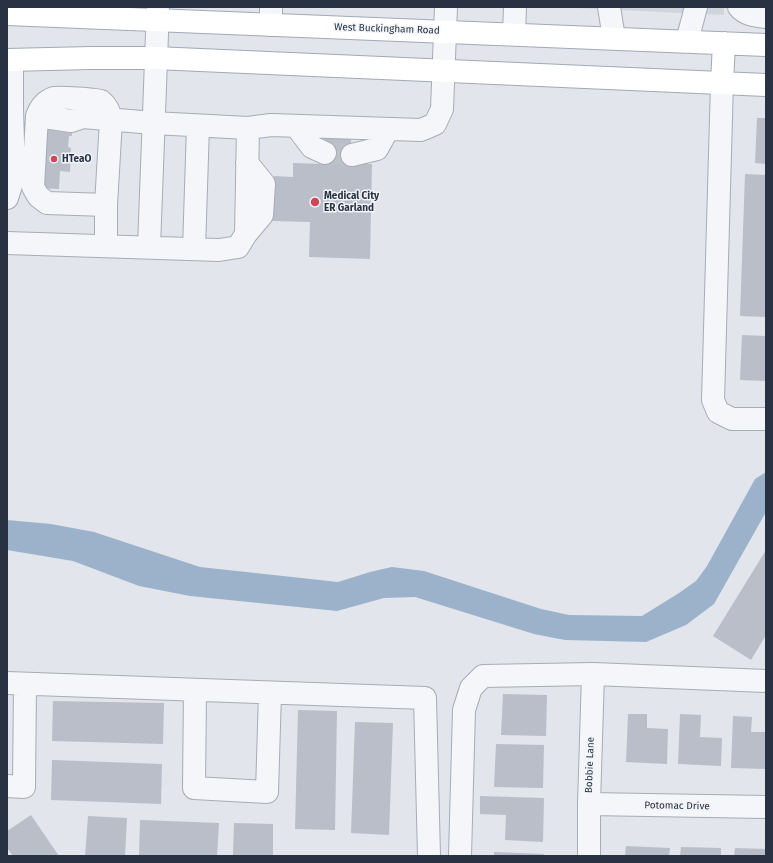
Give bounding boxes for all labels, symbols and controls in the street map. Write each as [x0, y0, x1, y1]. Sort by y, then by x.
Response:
street label: West Buckingham Road [334, 21, 440, 37]
place label: HTeaO [62, 153, 91, 165]
marker: HTeaO [49, 154, 59, 164]
place label: Medical City ER Garland [324, 190, 379, 214]
marker: Medical City ER Garland [309, 196, 321, 208]
street label: Bobbie Lane [583, 737, 597, 793]
street label: Potomac Drive [644, 799, 710, 813]

